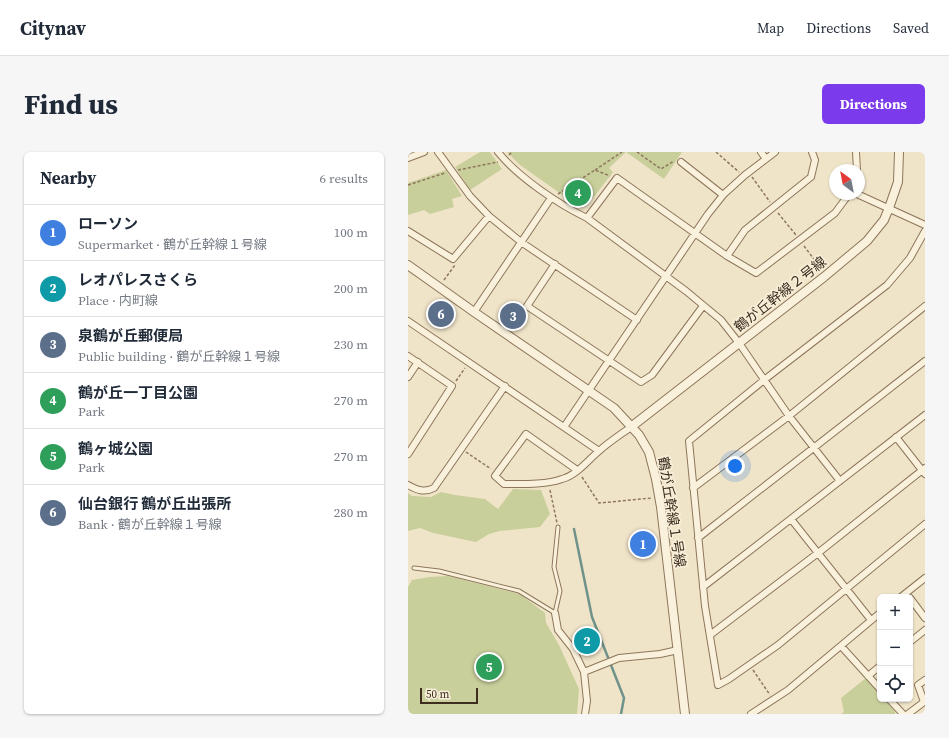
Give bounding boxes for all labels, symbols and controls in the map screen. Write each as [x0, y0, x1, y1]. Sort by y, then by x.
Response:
text: Citynav [20, 15, 86, 41]
text: Map [757, 18, 784, 38]
text: Directions [806, 18, 871, 38]
text: Saved [893, 18, 929, 38]
button: Directions [822, 84, 925, 124]
text: Find us [24, 85, 118, 123]
north arrow [829, 164, 865, 200]
text: Nearby [40, 166, 96, 190]
text: 6 results [320, 170, 368, 187]
pin: 4 [565, 178, 591, 208]
text: ローソン [78, 213, 138, 234]
text: 1 [49, 224, 57, 241]
text: 100 m [334, 224, 368, 241]
text: Supermarket · 鶴が丘幹線１号線 [78, 236, 267, 253]
street label: 鶴が丘幹線２号線 [730, 252, 830, 336]
text: レオパレスさくら [78, 269, 198, 290]
text: 2 [49, 280, 57, 297]
text: 200 m [334, 280, 368, 297]
text: Place · 内町線 [78, 292, 158, 309]
pin: 6 [428, 299, 454, 329]
pin: 3 [500, 301, 526, 331]
text: 泉鶴が丘郵便局 [78, 325, 183, 346]
text: 3 [49, 336, 57, 353]
text: 230 m [334, 336, 368, 353]
text: Public building · 鶴が丘幹線１号線 [78, 348, 280, 365]
text: 鶴が丘一丁目公園 [78, 382, 198, 403]
text: 4 [49, 392, 57, 409]
text: 270 m [334, 392, 368, 409]
text: Park [78, 403, 105, 420]
text: 鶴ヶ城公園 [78, 438, 153, 459]
text: 5 [49, 448, 57, 465]
text: 270 m [334, 448, 368, 465]
street label: 鶴が丘幹線１号線 [653, 455, 691, 569]
your location [725, 456, 745, 476]
text: Park [78, 459, 105, 476]
text: 仙台銀行 鶴が丘出張所 [78, 493, 231, 514]
text: 6 [49, 504, 57, 521]
text: 280 m [334, 504, 368, 521]
text: Bank · 鶴が丘幹線１号線 [78, 516, 222, 533]
pin: 1 [630, 529, 656, 559]
map controls [877, 594, 913, 702]
button: + [877, 594, 913, 630]
pin: 2 [574, 626, 600, 656]
button: − [877, 630, 913, 666]
pin: 5 [476, 652, 502, 682]
button: locate [877, 666, 913, 702]
scale bar [420, 686, 478, 705]
text: 50 m [426, 687, 449, 702]

